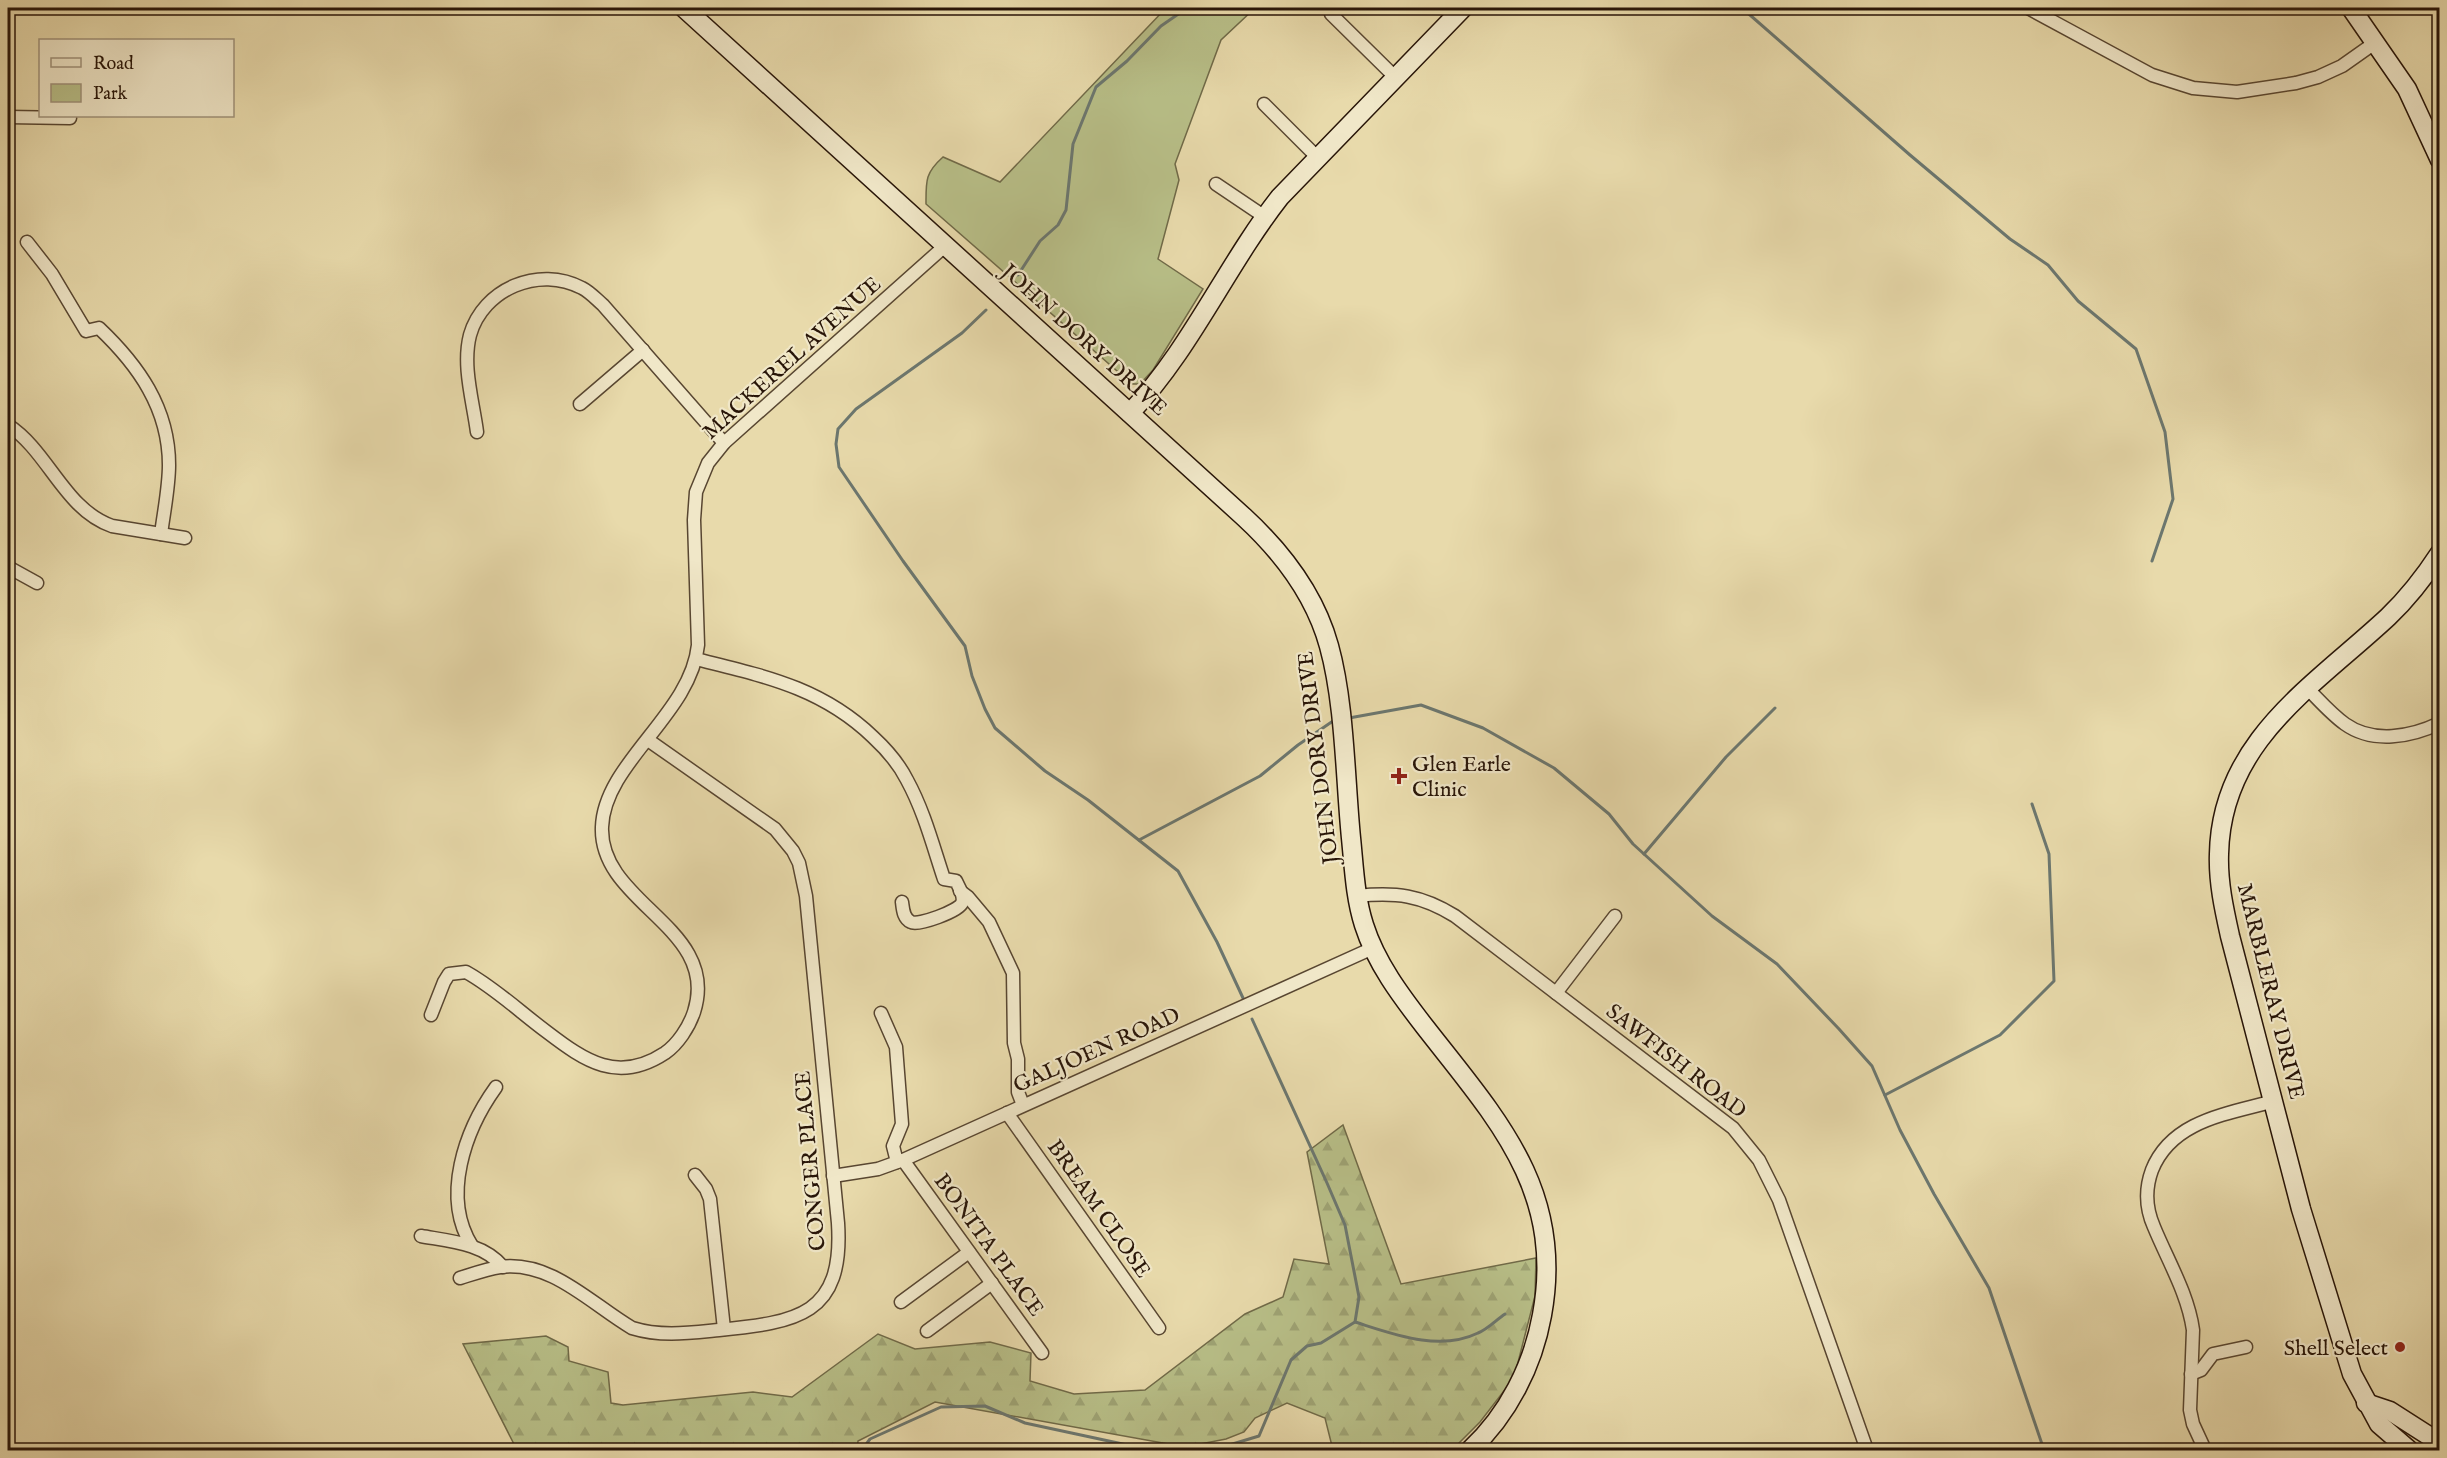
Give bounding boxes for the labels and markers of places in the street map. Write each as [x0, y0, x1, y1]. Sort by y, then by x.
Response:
place label: Glen Earle Clinic [1412, 751, 1511, 804]
marker: Glen Earle Clinic [1390, 767, 1408, 785]
place label: Shell Select [2284, 1335, 2388, 1363]
marker: Shell Select [2393, 1340, 2407, 1354]

